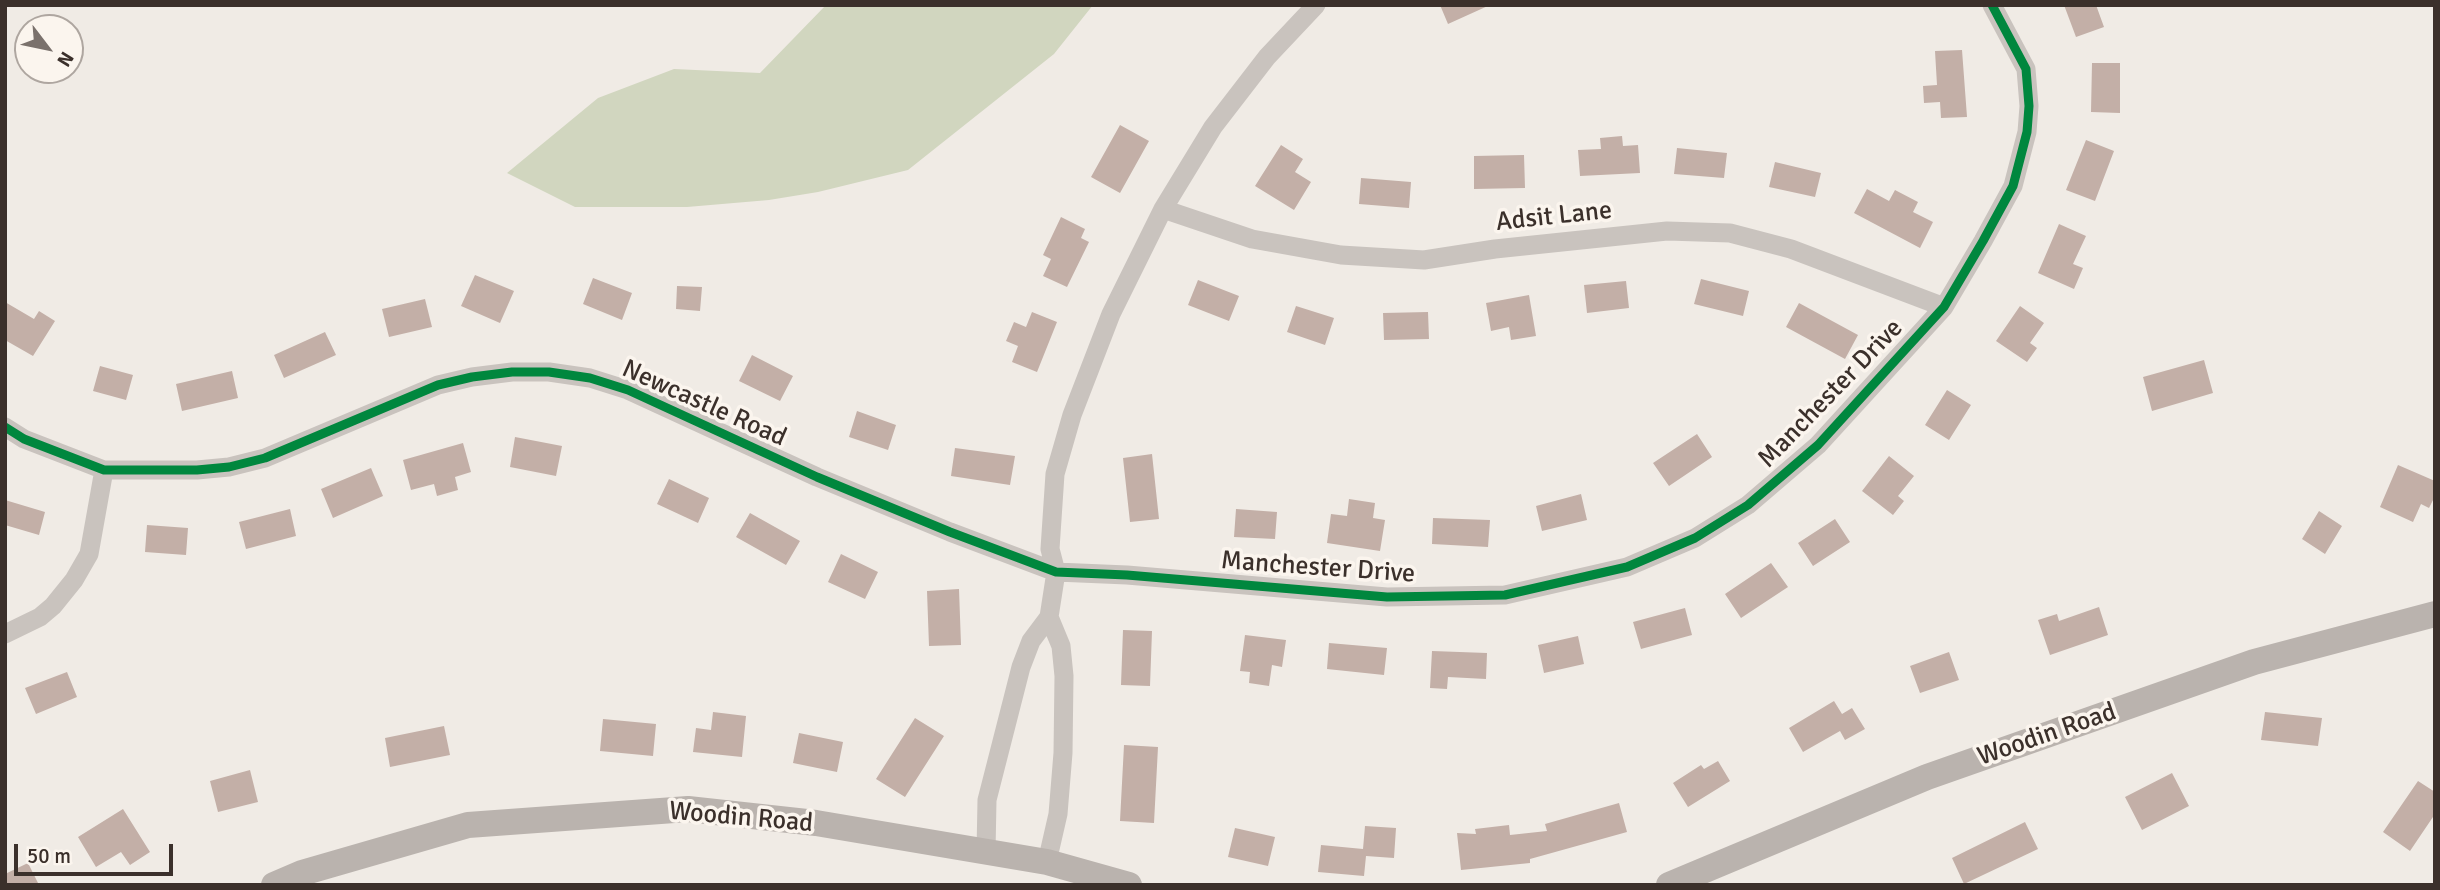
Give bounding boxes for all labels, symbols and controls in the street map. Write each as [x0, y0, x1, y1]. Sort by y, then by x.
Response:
north arrow [14, 14, 84, 84]
text: N [51, 47, 79, 71]
street label: Adsit Lane [1495, 195, 1613, 239]
street label: Manchester Drive [1752, 313, 1910, 475]
street label: Newcastle Road [617, 354, 791, 454]
street label: Manchester Drive [1220, 546, 1416, 590]
street label: Woodin Road [1974, 697, 2120, 773]
street label: Woodin Road [668, 796, 814, 840]
scale bar [18, 830, 177, 874]
text: 50 m [27, 843, 71, 869]

